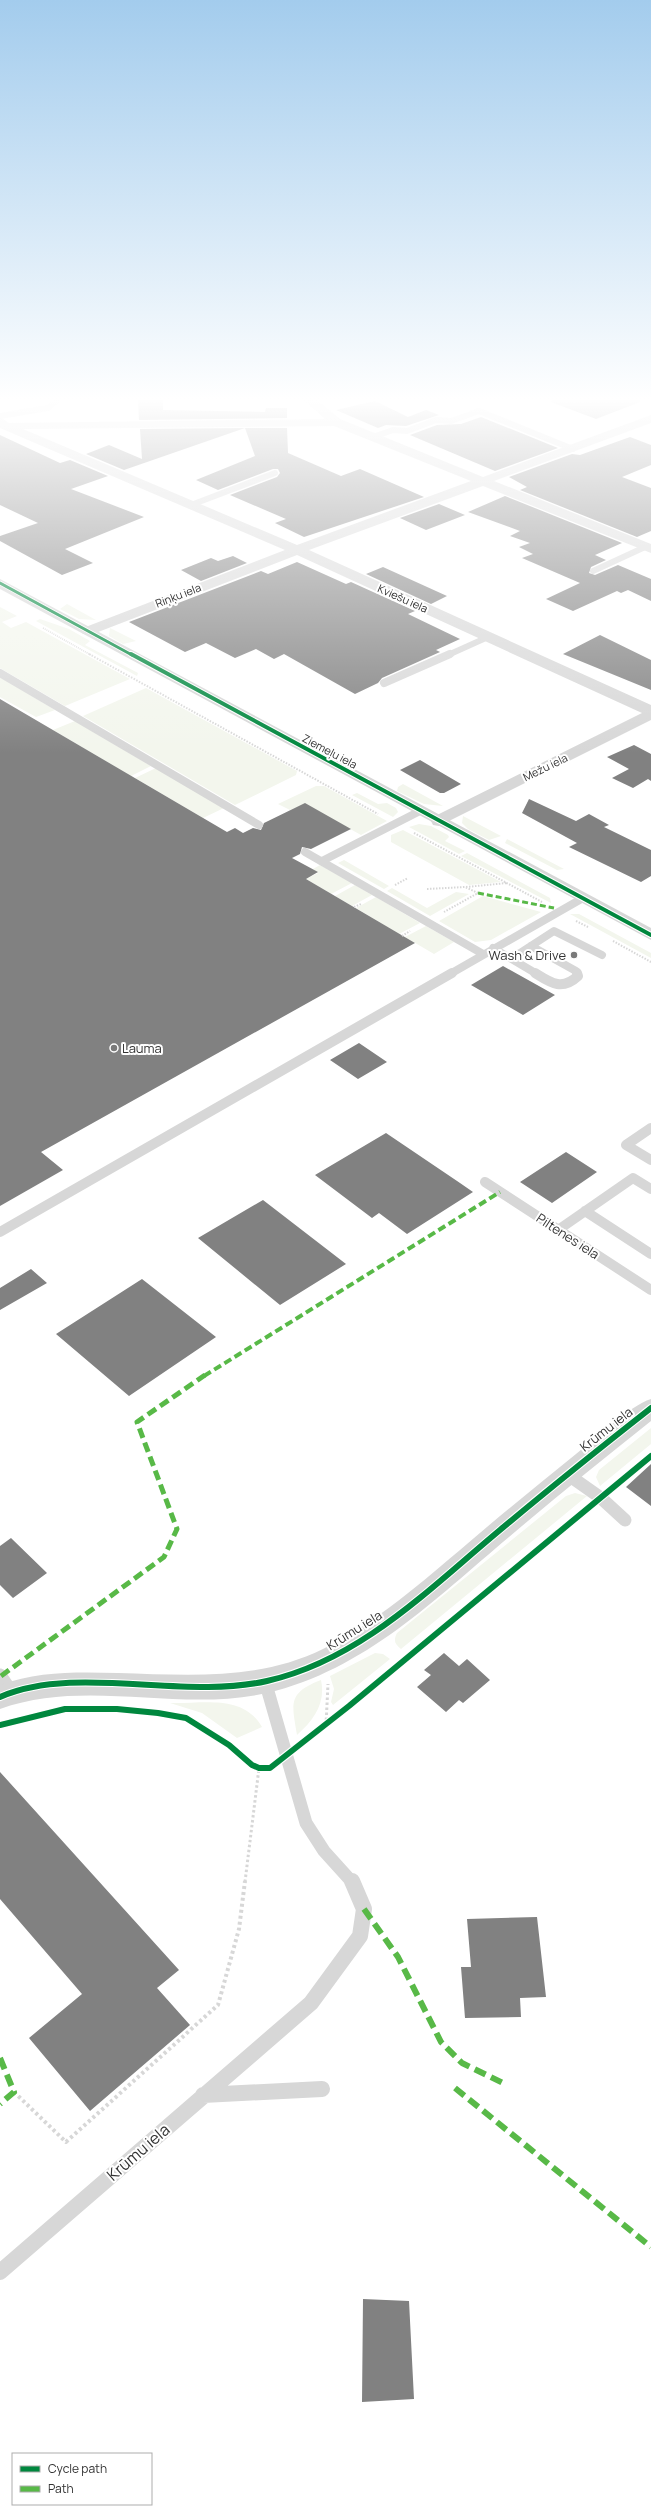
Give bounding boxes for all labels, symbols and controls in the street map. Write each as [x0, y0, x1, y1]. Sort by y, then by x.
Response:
street label: Riņķu iela [153, 579, 203, 611]
street label: Kviešu iela [376, 580, 430, 616]
street label: Ziemeļu iela [300, 730, 360, 772]
street label: Mežu iela [520, 750, 570, 784]
place label: Wash & Drive [489, 946, 566, 964]
marker: Wash & Drive [569, 950, 579, 960]
place label: Lauma [122, 1039, 162, 1057]
marker: Lauma [109, 1043, 119, 1053]
street label: Piltenes iela [533, 1209, 603, 1263]
street label: Krūmu iela [576, 1403, 636, 1455]
street label: Krūmu iela [323, 1606, 385, 1654]
street label: Krūmu iela [102, 2119, 174, 2185]
legend [12, 2453, 152, 2505]
text: Cycle path [48, 2460, 107, 2477]
text: Path [48, 2480, 74, 2497]

